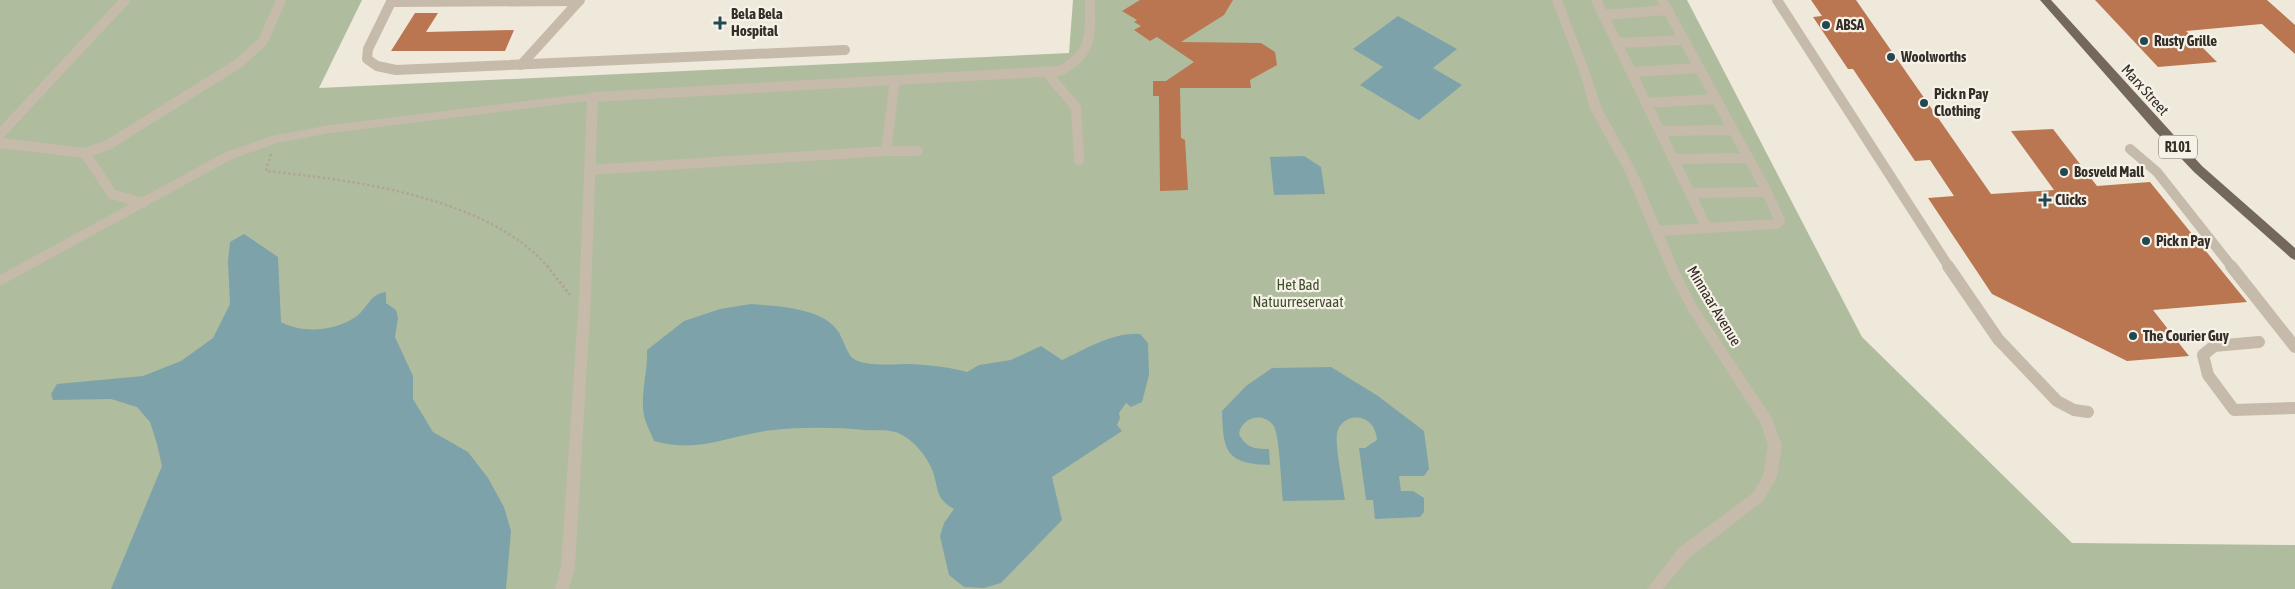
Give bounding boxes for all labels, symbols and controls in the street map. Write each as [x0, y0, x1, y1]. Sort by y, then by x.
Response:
place label: Bela Bela Hospital [731, 5, 783, 39]
marker: Bela Bela Hospital [713, 16, 727, 30]
place label: ABSA [1835, 16, 1865, 33]
marker: ABSA [1820, 19, 1832, 31]
place label: Rusty Grille [2154, 32, 2217, 49]
marker: Rusty Grille [2138, 35, 2150, 47]
place label: Woolworths [1900, 48, 1967, 65]
marker: Woolworths [1885, 51, 1897, 63]
street label: Marx Street [2118, 61, 2173, 119]
place label: Pick n Pay Clothing [1934, 85, 1989, 119]
marker: Pick n Pay Clothing [1918, 97, 1930, 109]
road number: R101 [2159, 136, 2197, 158]
place label: Bosveld Mall [2074, 163, 2145, 180]
marker: Bosveld Mall [2058, 166, 2070, 178]
place label: Clicks [2055, 191, 2087, 208]
marker: Clicks [2039, 194, 2051, 206]
place label: Pick n Pay [2156, 232, 2211, 249]
marker: Pick n Pay [2140, 235, 2152, 247]
street label: Minnaar Avenue [1684, 263, 1745, 349]
park label: Het Bad Natuurreservaat [1252, 276, 1344, 310]
place label: The Courier Guy [2143, 327, 2230, 344]
marker: The Courier Guy [2127, 330, 2139, 342]

